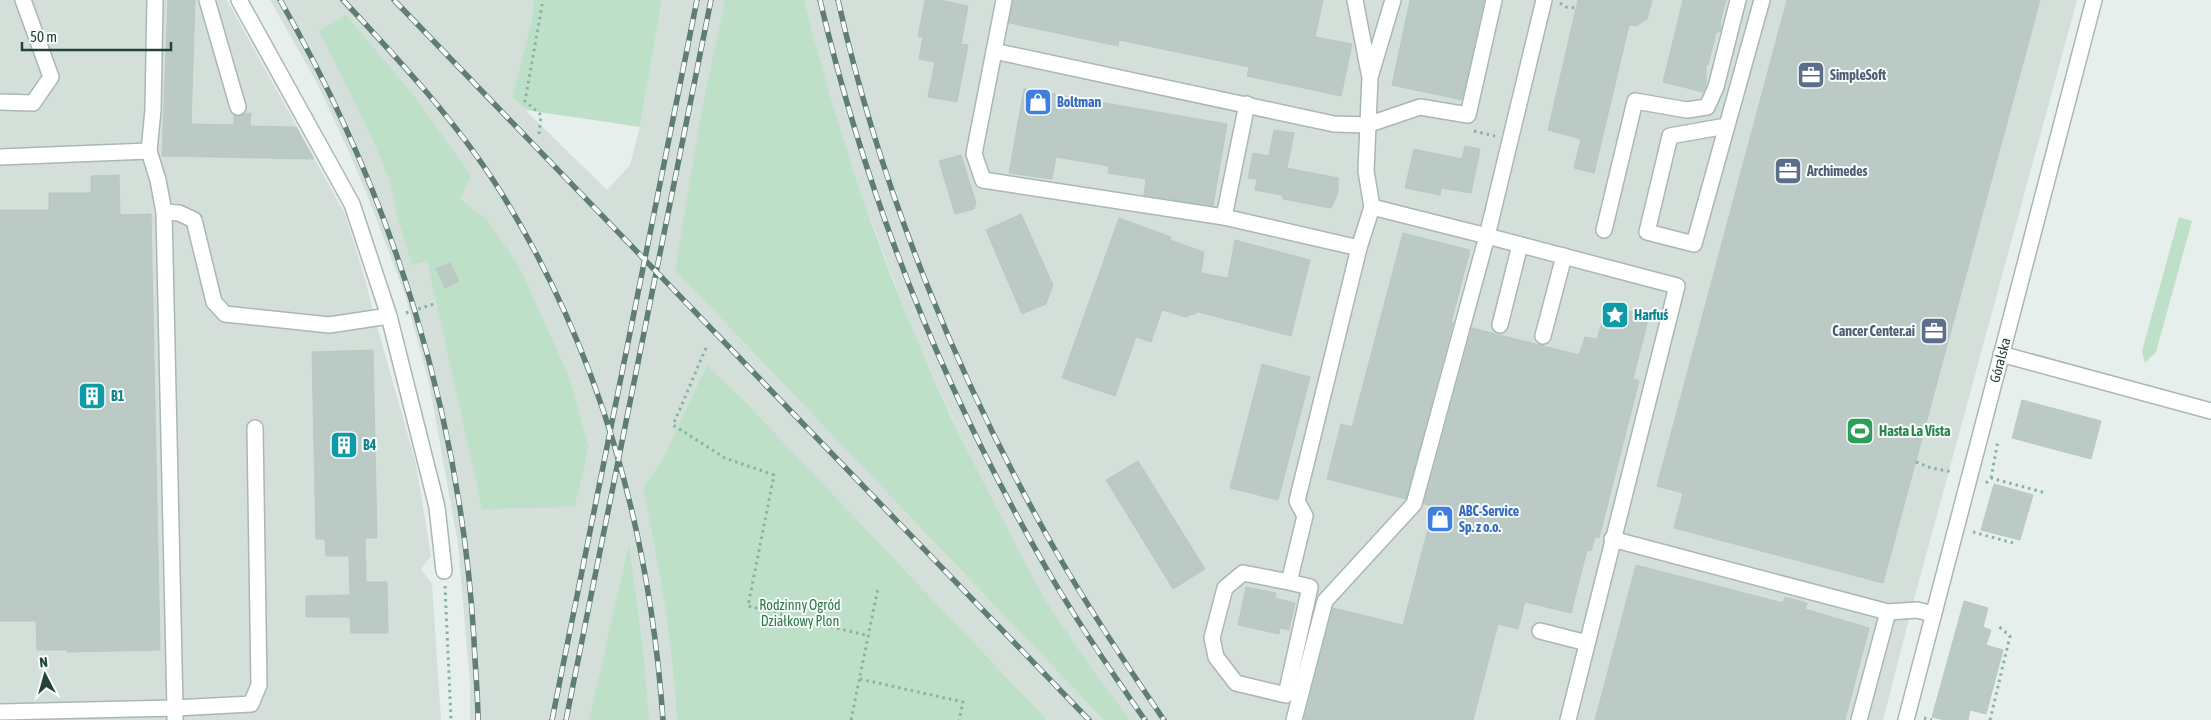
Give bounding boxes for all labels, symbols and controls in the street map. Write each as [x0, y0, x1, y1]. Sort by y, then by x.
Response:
scale bar [22, 20, 171, 52]
text: 50 m [30, 28, 57, 45]
office icon: SimpleSoft [1796, 60, 1826, 90]
place label: SimpleSoft [1830, 67, 1886, 83]
shop icon: Boltman [1023, 87, 1053, 117]
place label: Boltman [1057, 94, 1102, 110]
office icon: Archimedes [1773, 156, 1803, 186]
place label: Archimedes [1806, 163, 1868, 179]
place icon: Harfuś [1600, 300, 1630, 330]
place label: Harfuś [1634, 307, 1668, 323]
office icon: Cancer Center.ai [1919, 316, 1949, 346]
place label: Cancer Center.ai [1832, 323, 1915, 339]
street label: Góralska [1986, 336, 2014, 384]
building icon: B1 [77, 381, 107, 411]
place label: B1 [111, 388, 125, 404]
sports icon: Hasta La Vista [1845, 416, 1875, 446]
place label: Hasta La Vista [1879, 423, 1951, 439]
building icon: B4 [329, 430, 359, 460]
place label: B4 [363, 437, 377, 453]
place label: ABC-Service Sp. z o.o. [1458, 503, 1519, 535]
shop icon: ABC-Service Sp. z o.o. [1425, 504, 1455, 534]
park label: Rodzinny Ogród Działkowy Plon [759, 597, 841, 629]
north arrow [20, 650, 70, 700]
text: N [39, 654, 49, 670]

